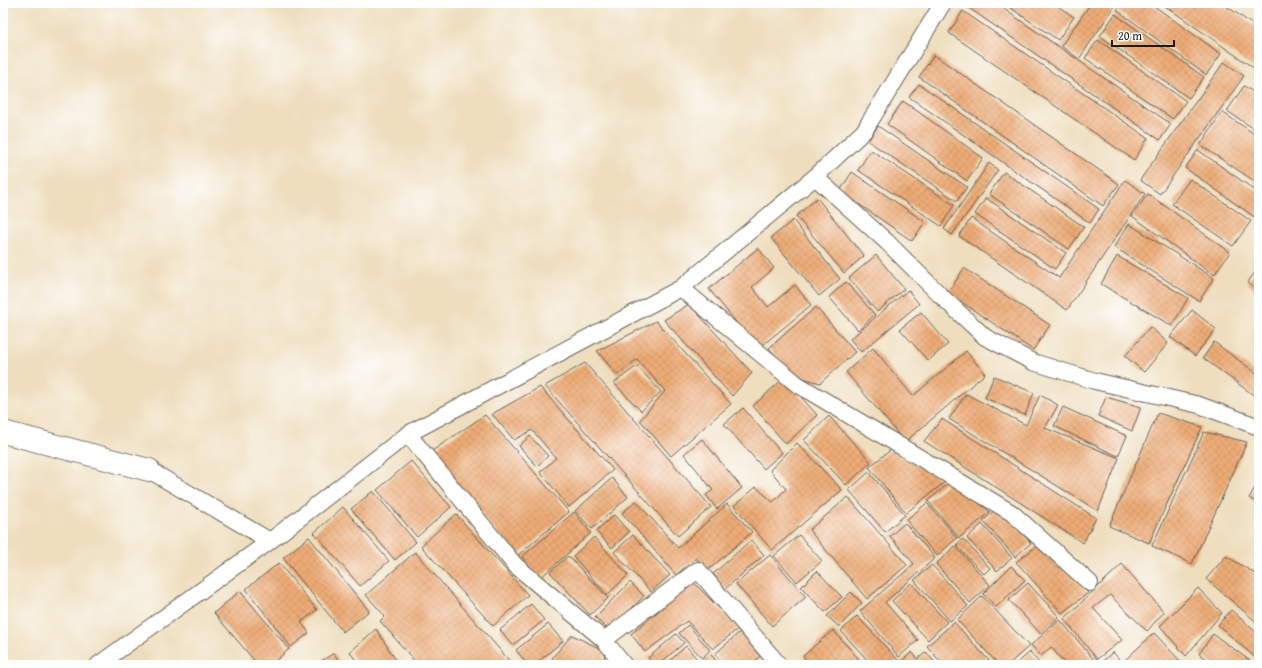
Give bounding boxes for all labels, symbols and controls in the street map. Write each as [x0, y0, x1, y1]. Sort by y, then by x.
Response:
scale bar [1112, 22, 1174, 48]
text: 20 m [1118, 27, 1142, 44]

